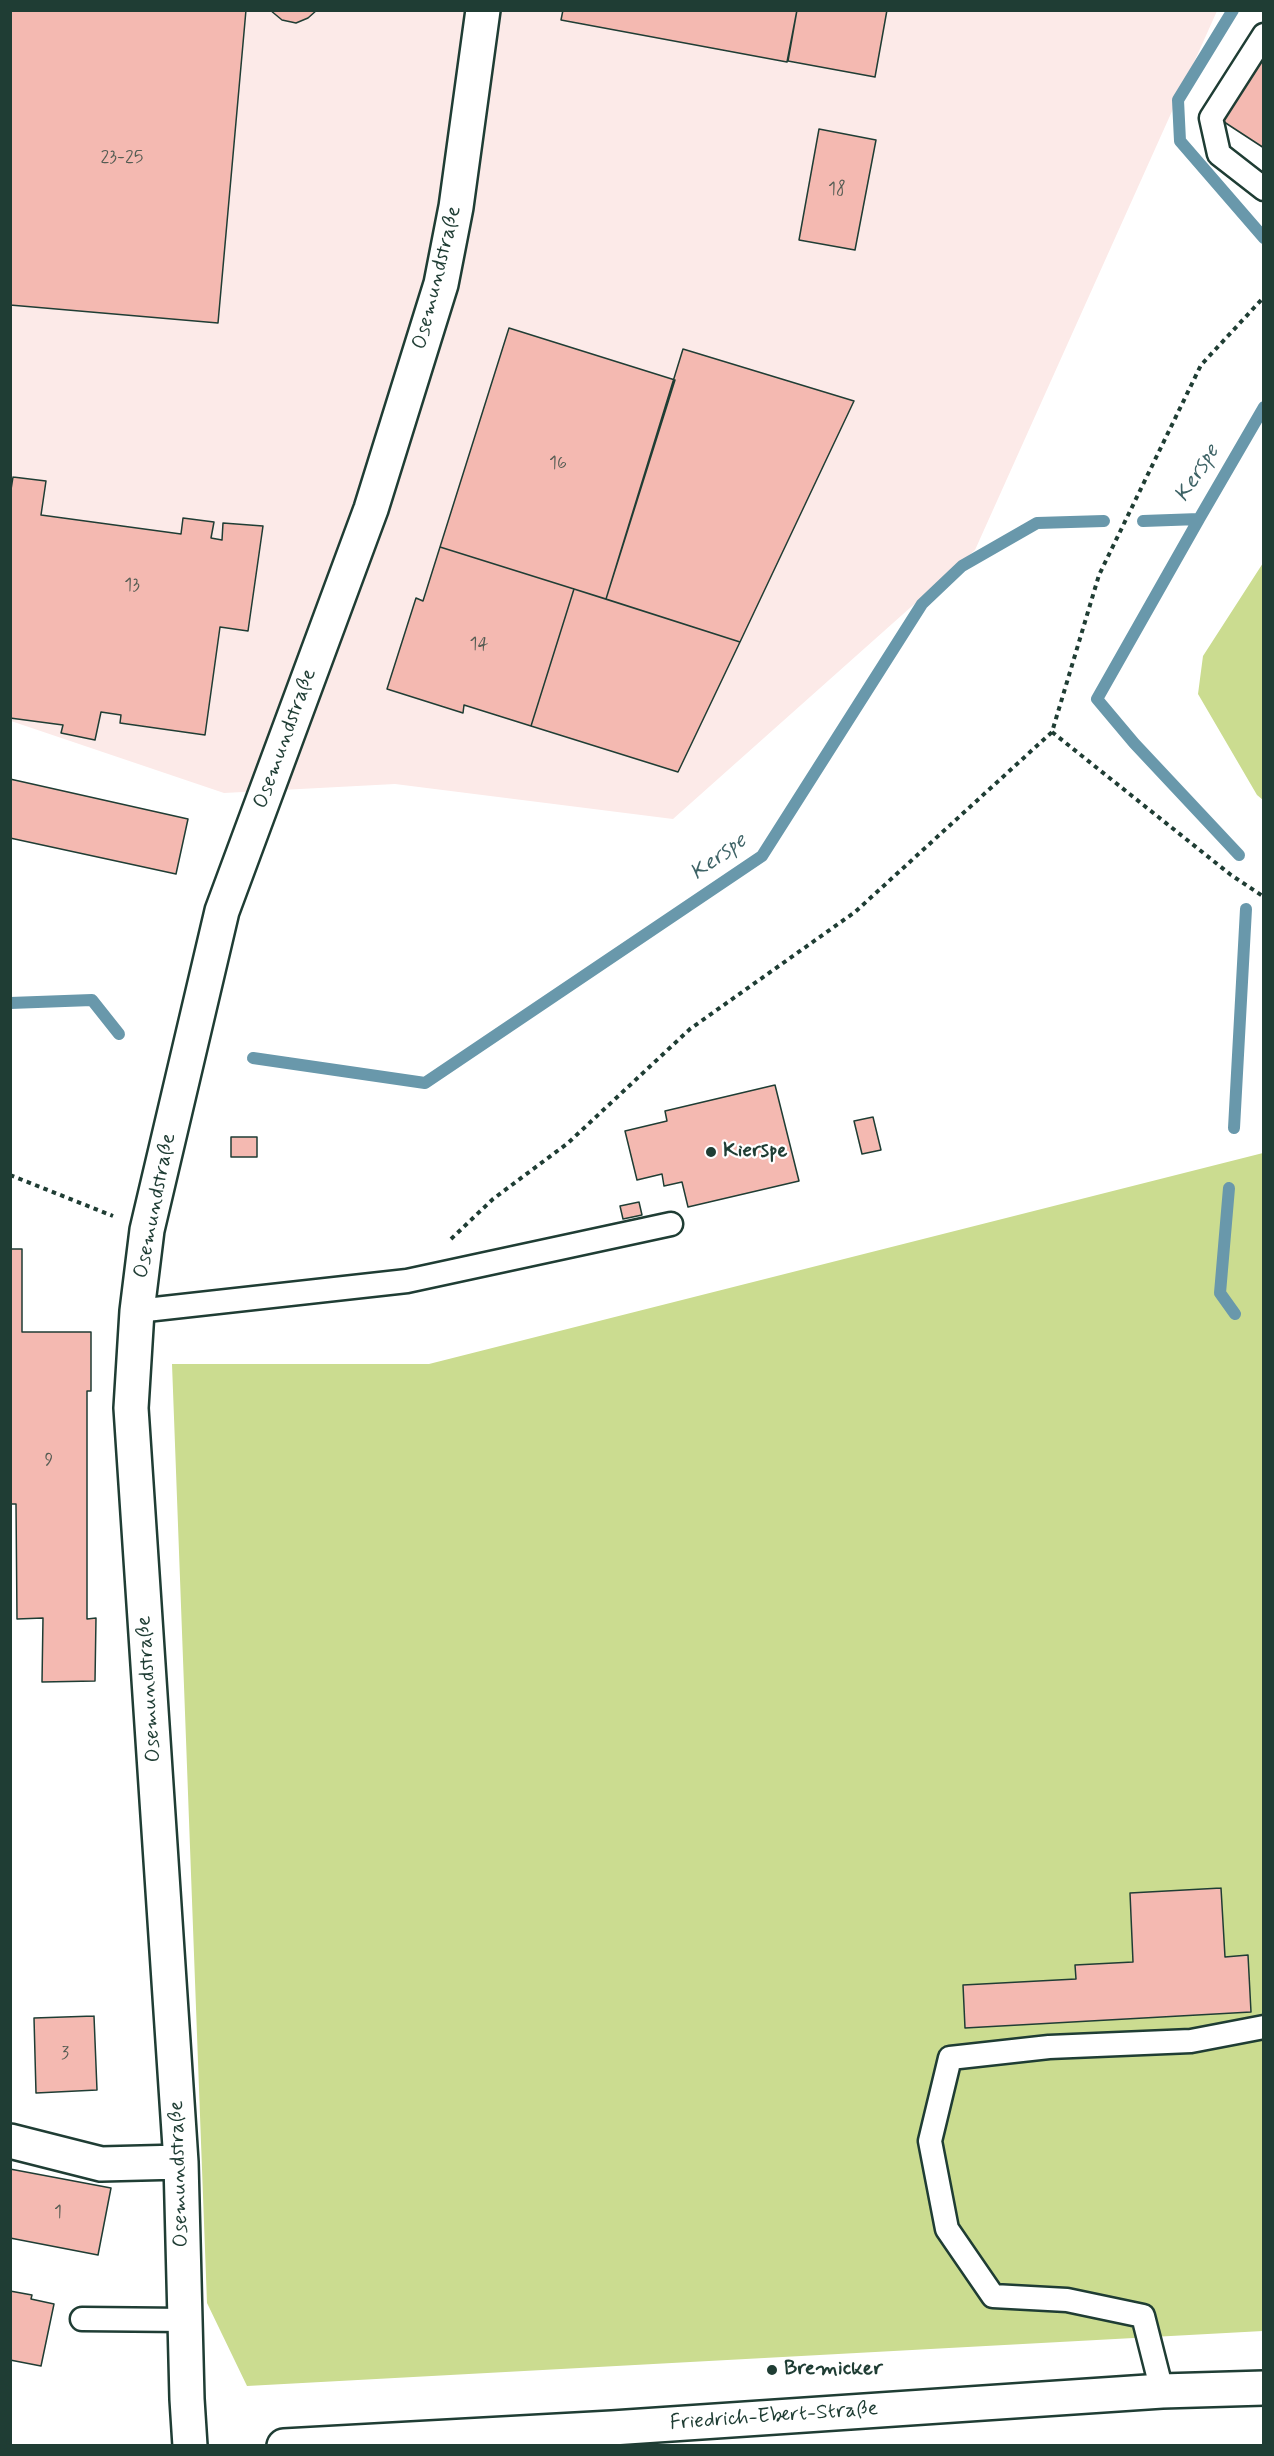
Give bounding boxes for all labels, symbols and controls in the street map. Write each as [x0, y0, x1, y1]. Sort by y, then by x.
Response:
house number: 23-25 [101, 147, 143, 169]
house number: 18 [828, 179, 846, 201]
street label: Osemundstraße [408, 204, 468, 352]
water label: Kerspe [1170, 440, 1226, 508]
house number: 16 [549, 453, 567, 475]
house number: 13 [124, 575, 140, 597]
house number: 14 [470, 634, 488, 656]
street label: Osemundstraße [249, 666, 323, 812]
water label: Kerspe [686, 829, 752, 887]
street label: Osemundstraße [130, 1131, 182, 1281]
place label: Kierspe [723, 1139, 787, 1165]
marker: Kierspe [704, 1145, 718, 1159]
house number: 9 [45, 1450, 53, 1472]
street label: Osemundstraße [132, 1615, 168, 1763]
house number: 3 [61, 2043, 69, 2065]
street label: Osemundstraße [165, 2100, 195, 2248]
house number: 1 [54, 2202, 62, 2224]
place label: Bremicker [784, 2357, 883, 2383]
marker: Bremicker [765, 2363, 779, 2377]
street label: Friedrich-Ebert-Straße [669, 2397, 879, 2437]

